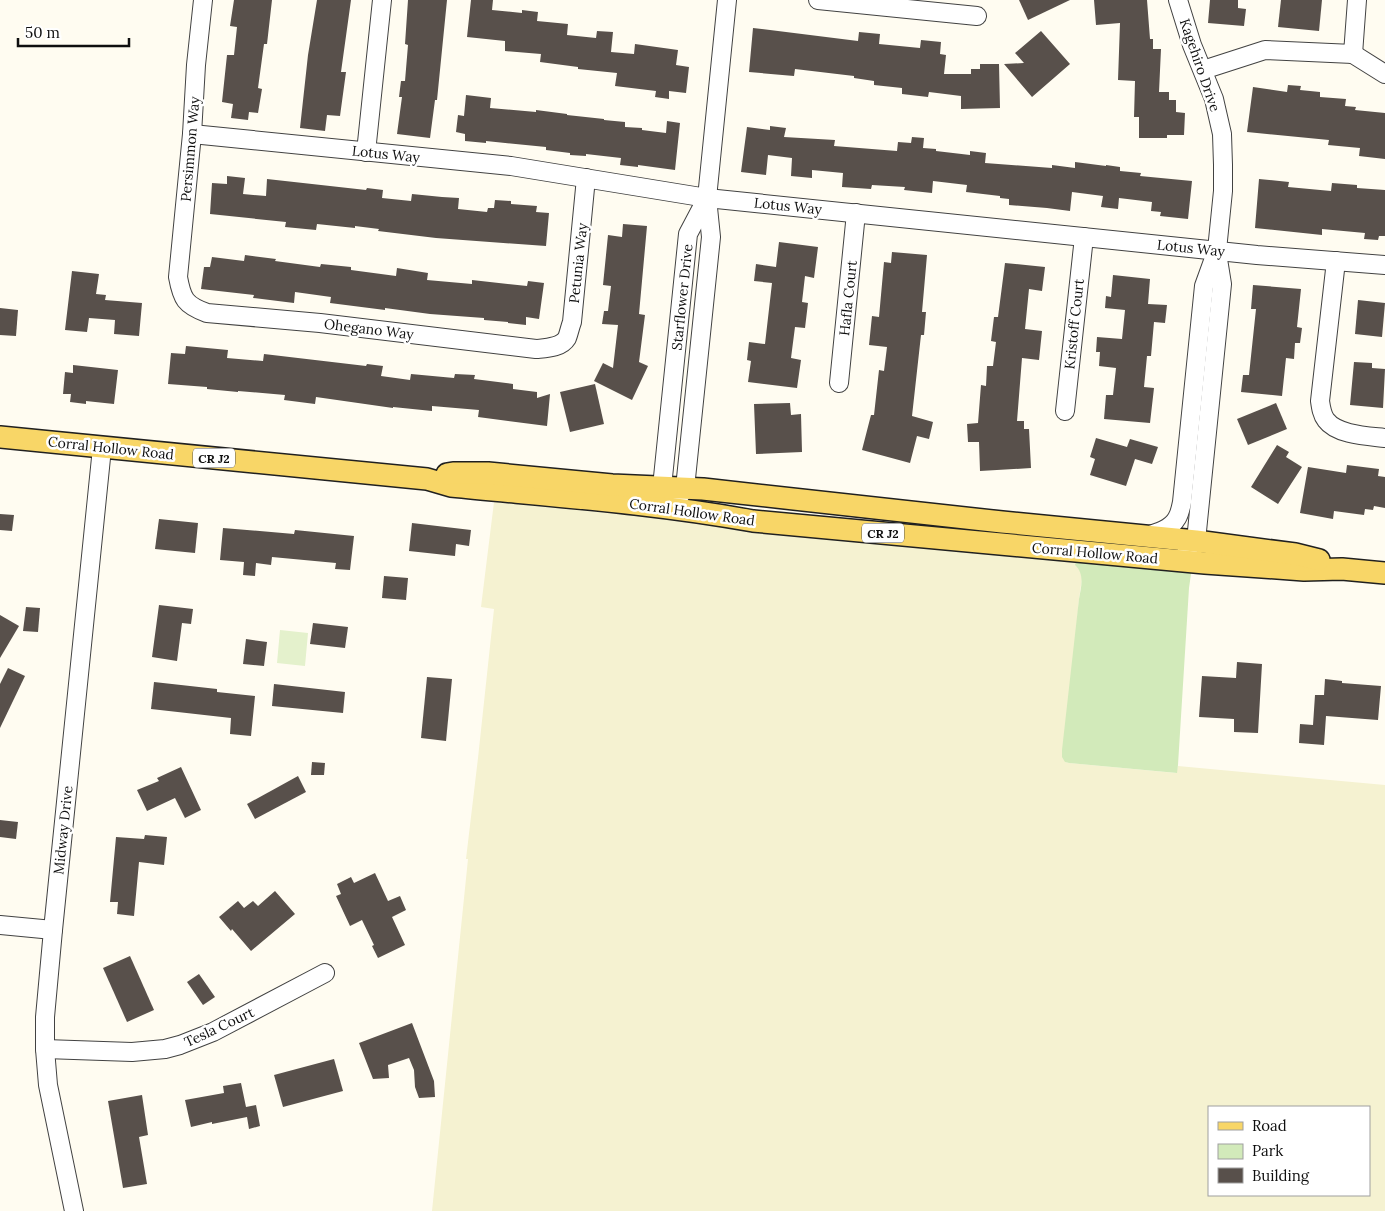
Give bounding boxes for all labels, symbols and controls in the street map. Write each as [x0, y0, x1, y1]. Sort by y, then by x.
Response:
scale bar [18, 15, 129, 47]
street label: Kagehiro Drive [1176, 16, 1224, 114]
text: 50 m [25, 23, 60, 42]
street label: Persimmon Way [176, 95, 204, 202]
street label: Lotus Way [351, 141, 421, 167]
street label: Lotus Way [753, 193, 823, 219]
street label: Petunia Way [565, 221, 591, 304]
street label: Lotus Way [1156, 235, 1226, 261]
street label: Starflower Drive [667, 242, 697, 351]
street label: Hafla Court [835, 259, 861, 337]
street label: Kristoff Court [1060, 277, 1088, 370]
street label: Ohegano Way [323, 315, 416, 344]
street label: Corral Hollow Road [47, 432, 175, 464]
road number: CR J2 [193, 448, 235, 468]
street label: Corral Hollow Road [628, 494, 756, 530]
road number: CR J2 [862, 524, 904, 542]
street label: Corral Hollow Road [1031, 539, 1159, 567]
street label: Midway Drive [49, 784, 77, 875]
street label: Tesla Court [181, 1003, 257, 1051]
legend [1208, 1106, 1370, 1196]
text: Road [1252, 1116, 1287, 1135]
text: Park [1252, 1141, 1283, 1160]
text: Building [1252, 1166, 1310, 1185]

